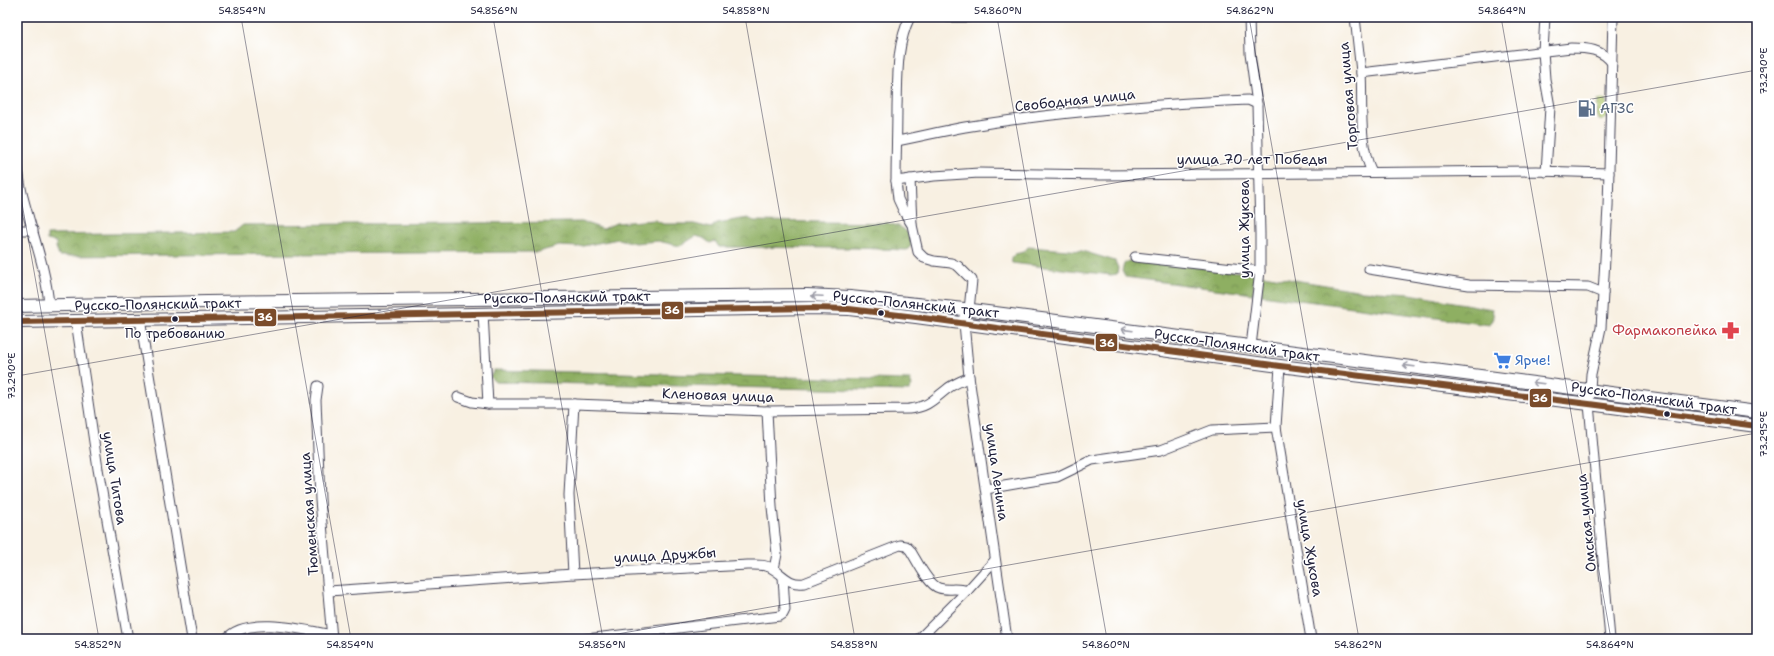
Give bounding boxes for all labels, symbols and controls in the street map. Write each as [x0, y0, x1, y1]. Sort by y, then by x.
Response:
text: 54.854°N [218, 4, 266, 17]
text: 54.856°N [470, 4, 518, 17]
text: 54.858°N [722, 4, 770, 17]
text: 54.860°N [974, 4, 1022, 17]
text: 54.862°N [1226, 4, 1274, 17]
text: 54.864°N [1478, 4, 1526, 17]
street label: Торговая улица [1334, 41, 1362, 151]
text: 73.290°E [1757, 47, 1770, 95]
street label: Свободная улица [1014, 85, 1136, 115]
fuel station icon: АГЗС [1577, 98, 1597, 118]
place label: АГЗС [1600, 99, 1634, 117]
street label: улица 70 лет Победы [1177, 150, 1327, 168]
street label: улица Жукова [1235, 179, 1253, 278]
street label: Русско-Полянский тракт [832, 286, 1001, 322]
street label: Русско-Полянский тракт [483, 287, 652, 307]
one-way arrow [811, 292, 824, 299]
street label: Русско-Полянский тракт [74, 294, 243, 314]
line badge: 36 [661, 301, 684, 320]
text: 36 [664, 303, 680, 318]
line badge: 36 [254, 308, 277, 327]
unlabelled marker [876, 308, 886, 318]
text: 36 [257, 310, 273, 325]
marker: По требованию [170, 314, 180, 324]
pharmacy icon: Фармакопейка [1720, 320, 1740, 340]
place label: Фармакопейка [1612, 321, 1717, 339]
street label: Русско-Полянский тракт [1153, 324, 1322, 366]
place label: По требованию [125, 325, 225, 342]
one-way arrow [1121, 326, 1134, 334]
line badge: 36 [1095, 333, 1118, 352]
text: 36 [1099, 336, 1115, 351]
supermarket icon: Ярче! [1492, 350, 1512, 370]
place label: Ярче! [1515, 351, 1551, 369]
text: 73.290°E [5, 352, 18, 400]
one-way arrow [1403, 362, 1416, 370]
street label: Русско-Полянский тракт [1570, 377, 1739, 419]
one-way arrow [1532, 379, 1545, 387]
street label: Кленовая улица [662, 384, 775, 406]
line badge: 36 [1529, 388, 1552, 408]
text: 36 [1532, 391, 1548, 406]
unlabelled marker [1662, 409, 1672, 419]
text: 73.295°E [1757, 411, 1770, 457]
street label: улица Ленина [981, 422, 1013, 522]
street label: улица Титова [99, 430, 131, 526]
street label: Тюменская улица [296, 451, 322, 576]
street label: Омская улица [1572, 473, 1600, 573]
street label: улица Жукова [1293, 498, 1327, 598]
street label: улица Дружбы [613, 543, 717, 567]
text: 54.852°N [75, 638, 121, 651]
text: 54.854°N [326, 638, 374, 651]
text: 54.856°N [578, 638, 626, 651]
text: 54.858°N [830, 638, 878, 651]
text: 54.860°N [1082, 638, 1130, 651]
text: 54.862°N [1334, 638, 1382, 651]
text: 54.864°N [1586, 638, 1634, 651]

